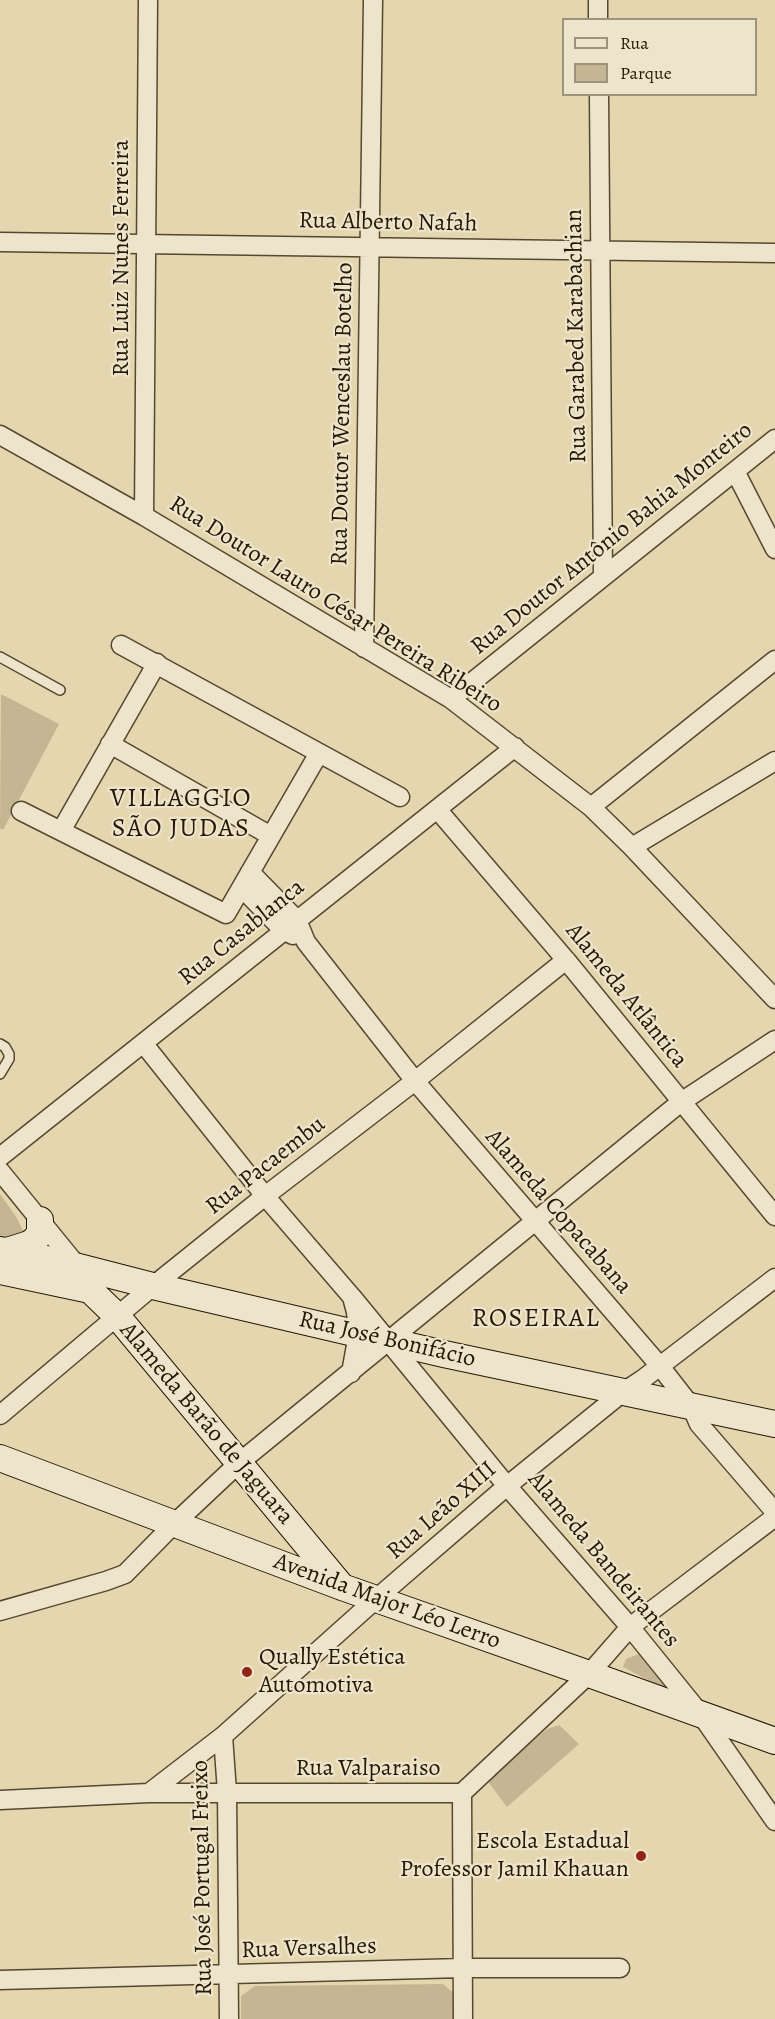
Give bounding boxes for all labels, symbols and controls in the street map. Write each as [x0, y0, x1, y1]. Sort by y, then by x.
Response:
legend [562, 18, 757, 96]
text: Rua [620, 31, 649, 55]
text: Parque [620, 61, 672, 85]
street label: Rua Luiz Nunes Ferreira [108, 140, 136, 376]
street label: Rua Alberto Nafah [298, 207, 478, 239]
street label: Rua Garabed Karabachian [560, 209, 594, 463]
street label: Rua Doutor Wenceslau Botelho [326, 262, 360, 566]
street label: Rua Doutor Antônio Bahia Monteiro [465, 416, 759, 662]
street label: Rua Doutor Lauro César Pereira Ribeiro [163, 490, 507, 720]
district label: VILLAGGIO SÃO JUDAS [110, 784, 252, 846]
street label: Rua Casablanca [173, 874, 311, 992]
street label: Alameda Atlântica [559, 918, 693, 1074]
street label: Rua Pacaembu [200, 1110, 332, 1222]
street label: Alameda Copacabana [478, 1124, 638, 1300]
district label: ROSEIRAL [472, 1304, 600, 1336]
street label: Rua José Bonifácio [296, 1306, 478, 1374]
street label: Alameda Barão de Jaguara [113, 1317, 299, 1531]
street label: Rua Leão XIII [381, 1456, 503, 1566]
street label: Alameda Bandeirantes [521, 1466, 685, 1654]
street label: Avenida Major Léo Lerro [270, 1548, 504, 1656]
place label: Qually Estética Automotiva [259, 1644, 405, 1700]
marker: Qually Estética Automotiva [240, 1665, 254, 1679]
street label: Rua Valparaiso [296, 1755, 440, 1783]
street label: Rua José Portugal Freixo [187, 1760, 219, 1996]
place label: Escola Estadual Professor Jamil Khauan [400, 1828, 629, 1884]
marker: Escola Estadual Professor Jamil Khauan [634, 1849, 648, 1863]
street label: Rua Versalhes [241, 1932, 377, 1966]

